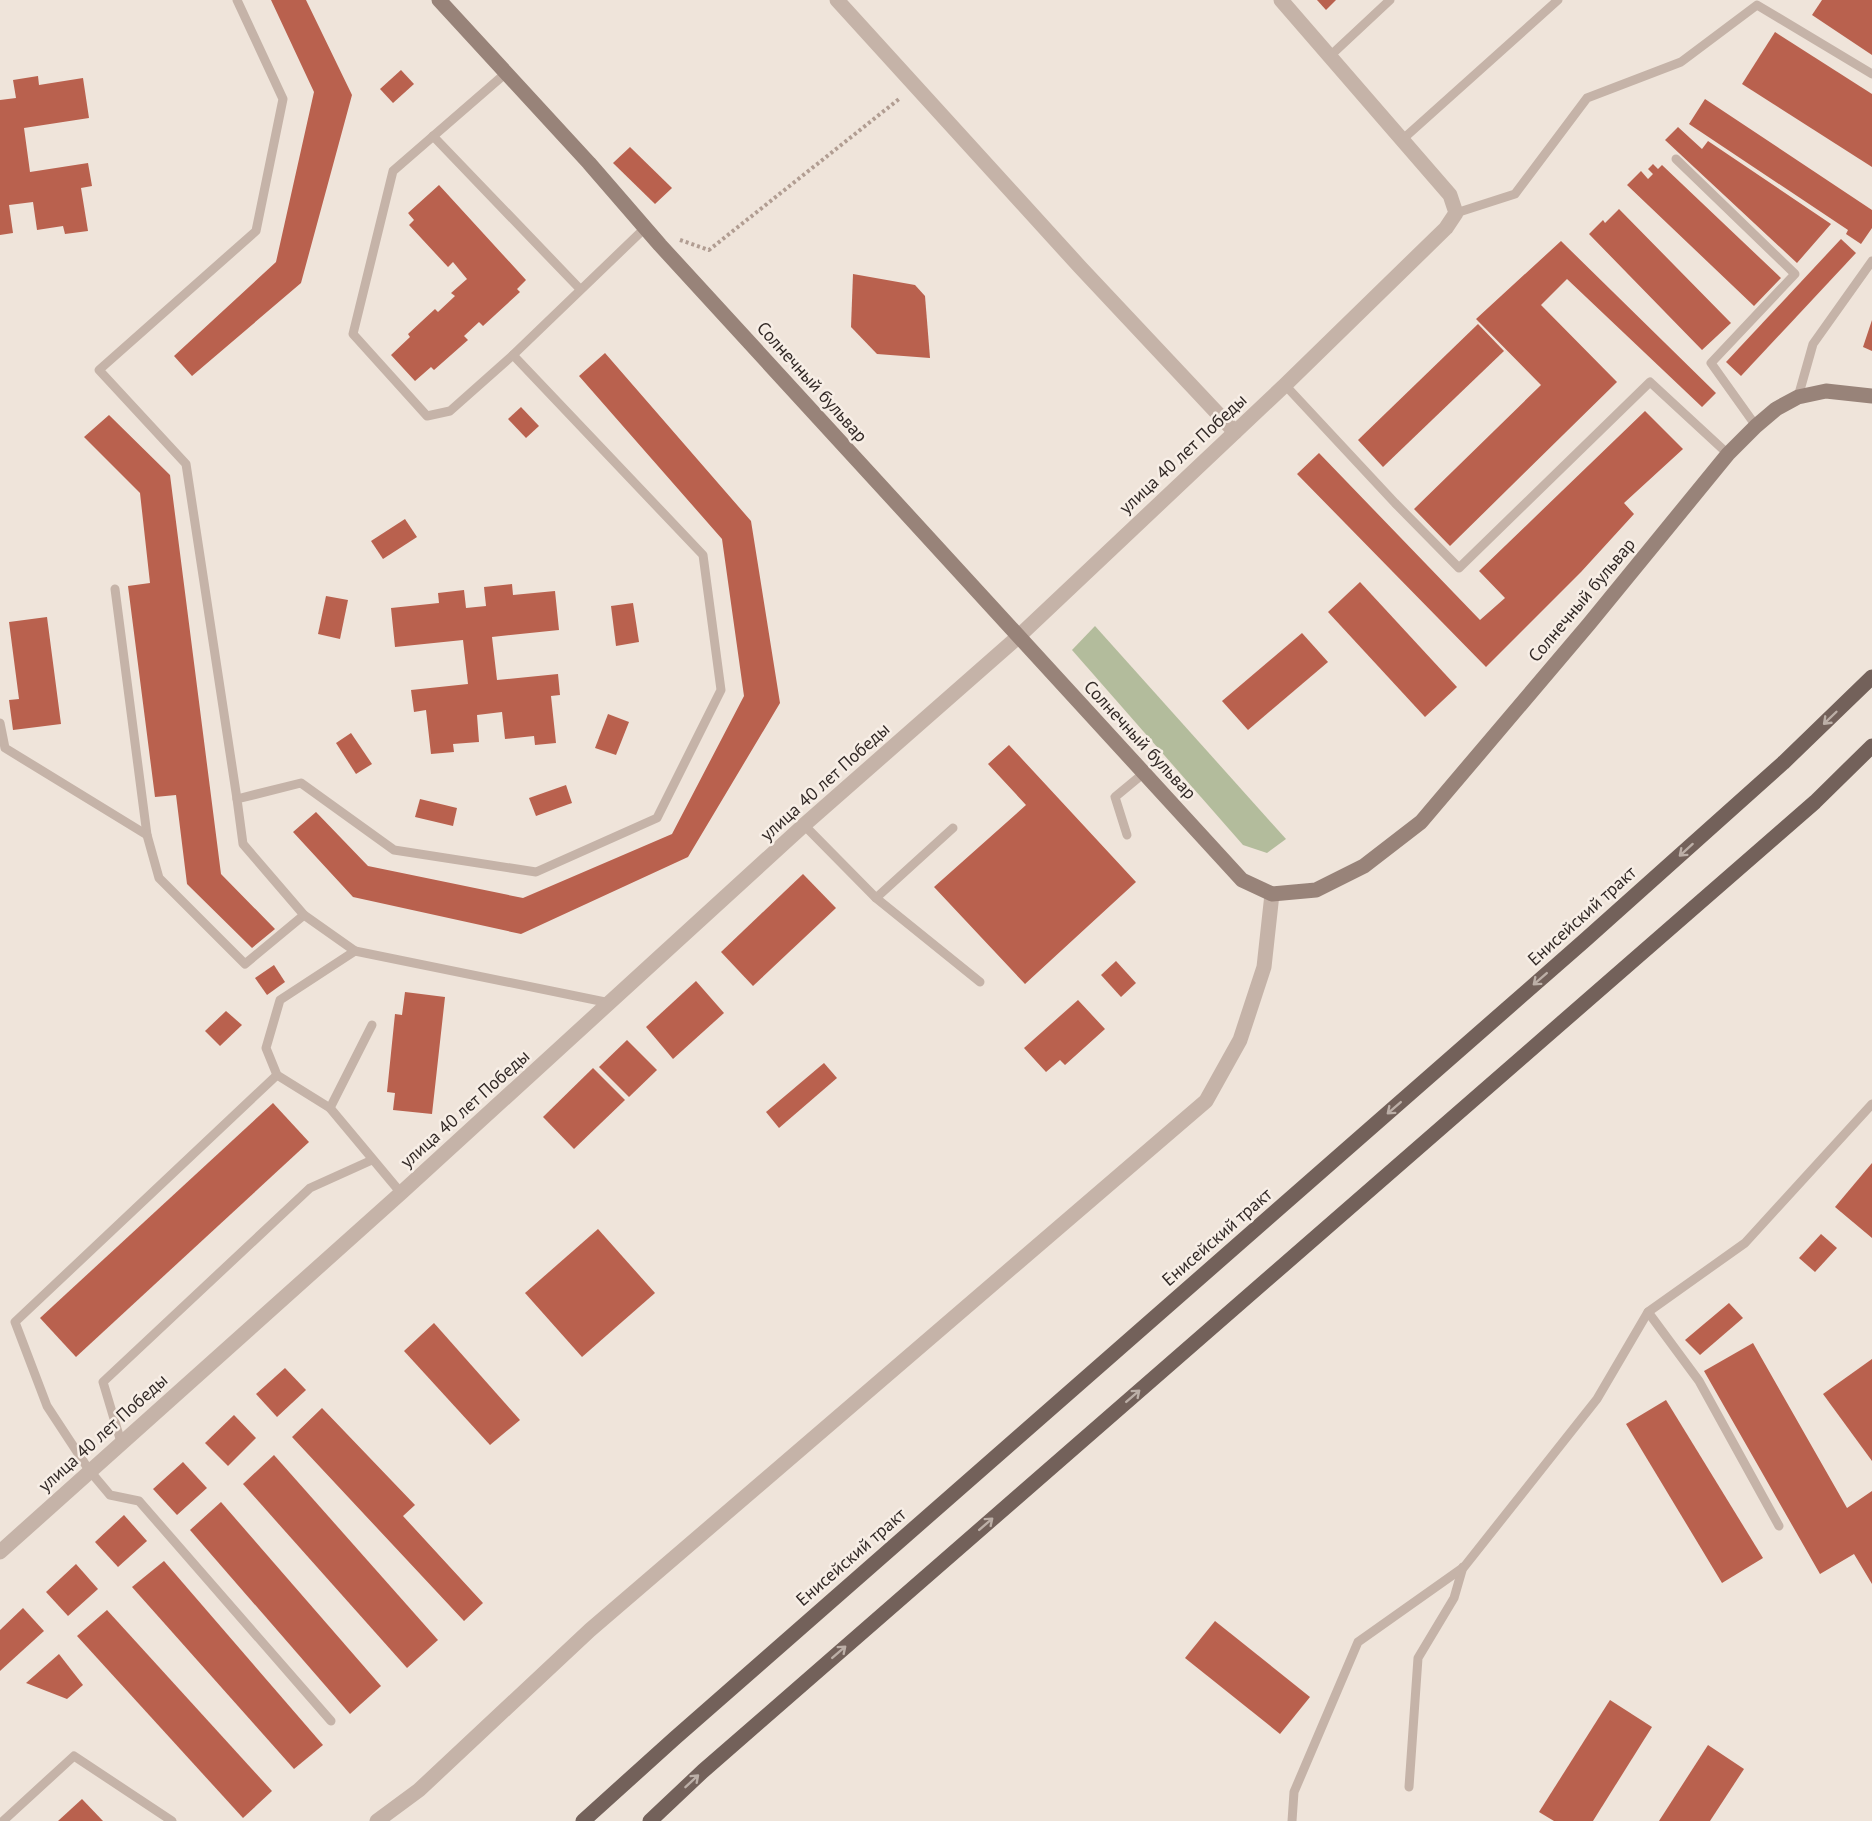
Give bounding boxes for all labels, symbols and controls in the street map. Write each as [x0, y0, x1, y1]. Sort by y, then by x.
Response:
street label: Солнечный бульвар [752, 316, 873, 447]
street label: улица 40 лет Победы [1114, 389, 1251, 519]
street label: Солнечный бульвар [1523, 533, 1640, 666]
street label: Солнечный бульвар [1079, 675, 1202, 804]
one-way arrow [1822, 711, 1837, 725]
street label: улица 40 лет Победы [755, 717, 894, 846]
one-way arrow [1679, 843, 1694, 857]
street label: Енисейский тракт [1523, 860, 1641, 970]
one-way arrow [1533, 972, 1548, 986]
street label: улица 40 лет Победы [395, 1044, 534, 1173]
one-way arrow [1387, 1101, 1402, 1115]
street label: Енисейский тракт [1157, 1182, 1277, 1291]
street label: улица 40 лет Победы [33, 1368, 172, 1497]
one-way arrow [1125, 1389, 1140, 1403]
street label: Енисейский тракт [791, 1502, 911, 1611]
one-way arrow [978, 1517, 993, 1531]
one-way arrow [831, 1646, 847, 1659]
one-way arrow [685, 1774, 700, 1788]

